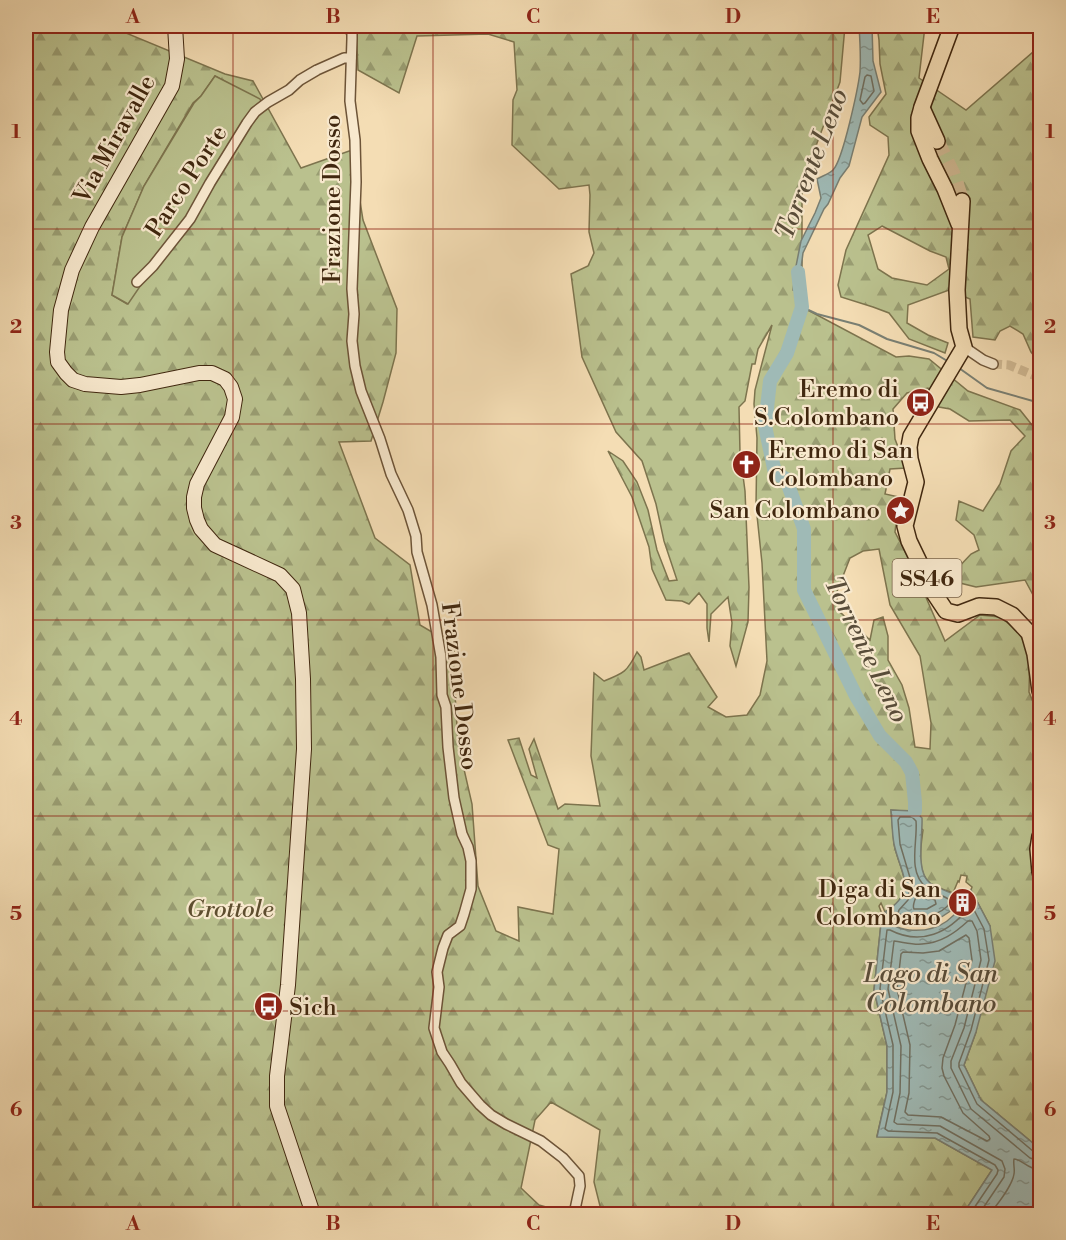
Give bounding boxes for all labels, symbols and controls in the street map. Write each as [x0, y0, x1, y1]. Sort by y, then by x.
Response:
text: A [125, 5, 141, 30]
text: B [325, 5, 341, 30]
text: C [526, 5, 540, 30]
text: D [725, 5, 741, 30]
text: E [926, 5, 940, 30]
street label: Via Miravalle [67, 70, 163, 210]
water label: Torrente Leno [769, 84, 855, 244]
street label: Frazione Dosso [318, 115, 348, 283]
text: 1 [11, 120, 21, 145]
street label: Parco Porte [139, 120, 234, 243]
text: 1 [1045, 120, 1055, 145]
text: 2 [10, 315, 22, 340]
text: 2 [1044, 315, 1056, 340]
place label: Eremo di S.Colombano [754, 375, 899, 433]
bus stop icon: Eremo di S.Colombano [904, 387, 936, 419]
place label: Eremo di San Colombano [768, 436, 913, 494]
church icon: Eremo di San Colombano [731, 448, 763, 480]
place icon: San Colombano [885, 494, 917, 526]
place label: San Colombano [710, 496, 880, 526]
text: 3 [10, 511, 22, 536]
text: 3 [1044, 511, 1056, 536]
road number: SS46 [892, 559, 962, 597]
water label: Torrente Leno [817, 571, 915, 728]
street label: Frazione Dosso [434, 600, 484, 772]
text: 4 [9, 707, 23, 732]
text: 4 [1043, 707, 1057, 732]
place label: Diga di San Colombano [816, 875, 941, 933]
building icon: Diga di San Colombano [946, 887, 978, 919]
park label: Grottole [186, 895, 274, 925]
text: 5 [10, 902, 22, 927]
text: 5 [1044, 902, 1056, 927]
water label: Lago di San Colombano [863, 958, 999, 1020]
bus stop icon: Sich [252, 991, 284, 1023]
place label: Sich [289, 993, 337, 1023]
text: 6 [10, 1098, 23, 1123]
text: 6 [1044, 1098, 1057, 1123]
text: A [125, 1212, 141, 1237]
text: B [325, 1212, 341, 1237]
text: C [526, 1212, 540, 1237]
text: D [725, 1212, 741, 1237]
text: E [926, 1212, 940, 1237]

